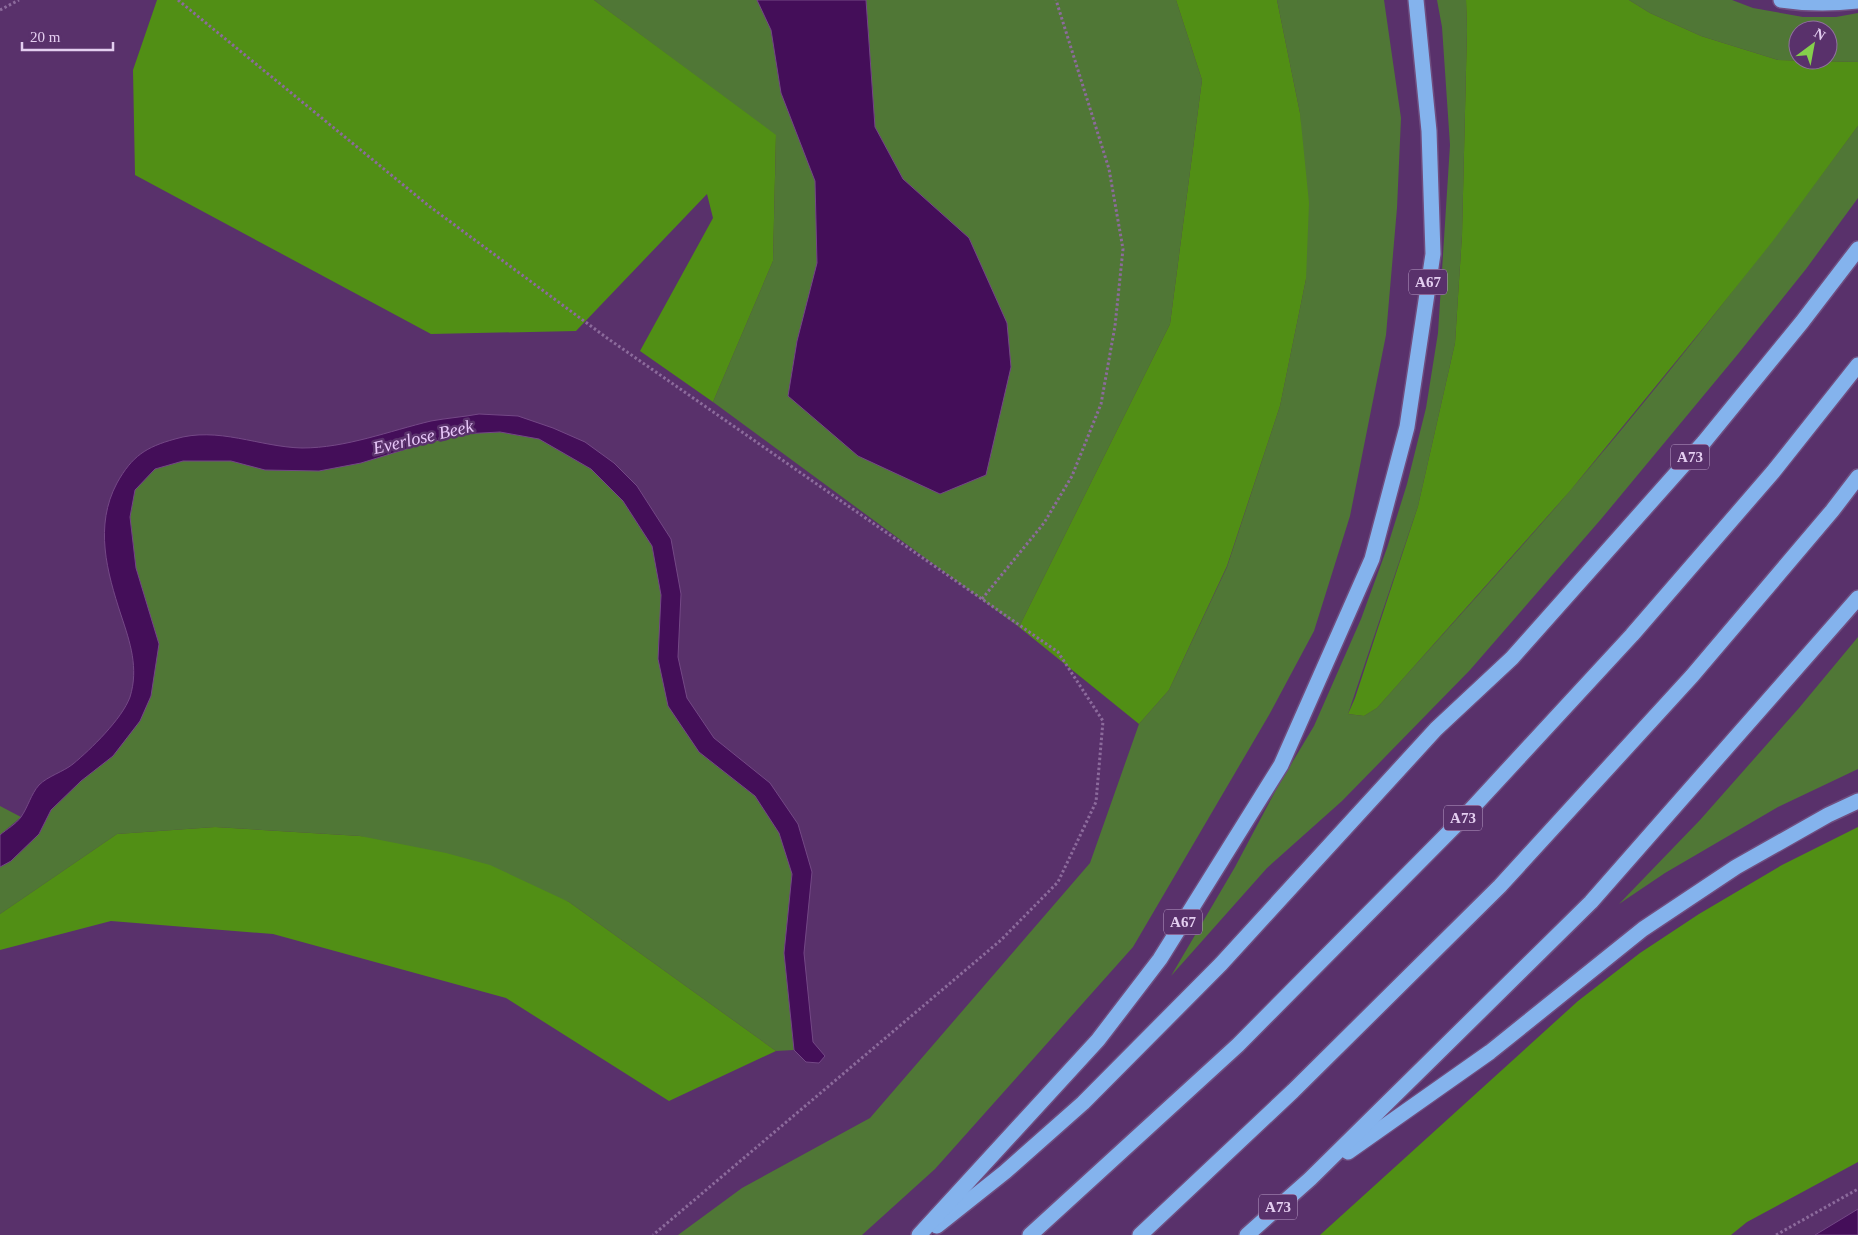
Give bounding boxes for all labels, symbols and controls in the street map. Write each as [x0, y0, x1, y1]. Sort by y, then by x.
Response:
scale bar [22, 20, 114, 52]
north arrow [1788, 20, 1838, 70]
text: N [1811, 25, 1828, 43]
text: 20 m [30, 29, 61, 45]
road number: A67 [1409, 270, 1447, 294]
water label: Everlose Beek [370, 416, 476, 458]
road number: A73 [1671, 444, 1709, 470]
road number: A73 [1444, 806, 1482, 830]
road number: A67 [1164, 910, 1202, 934]
road number: A73 [1259, 1194, 1297, 1220]

